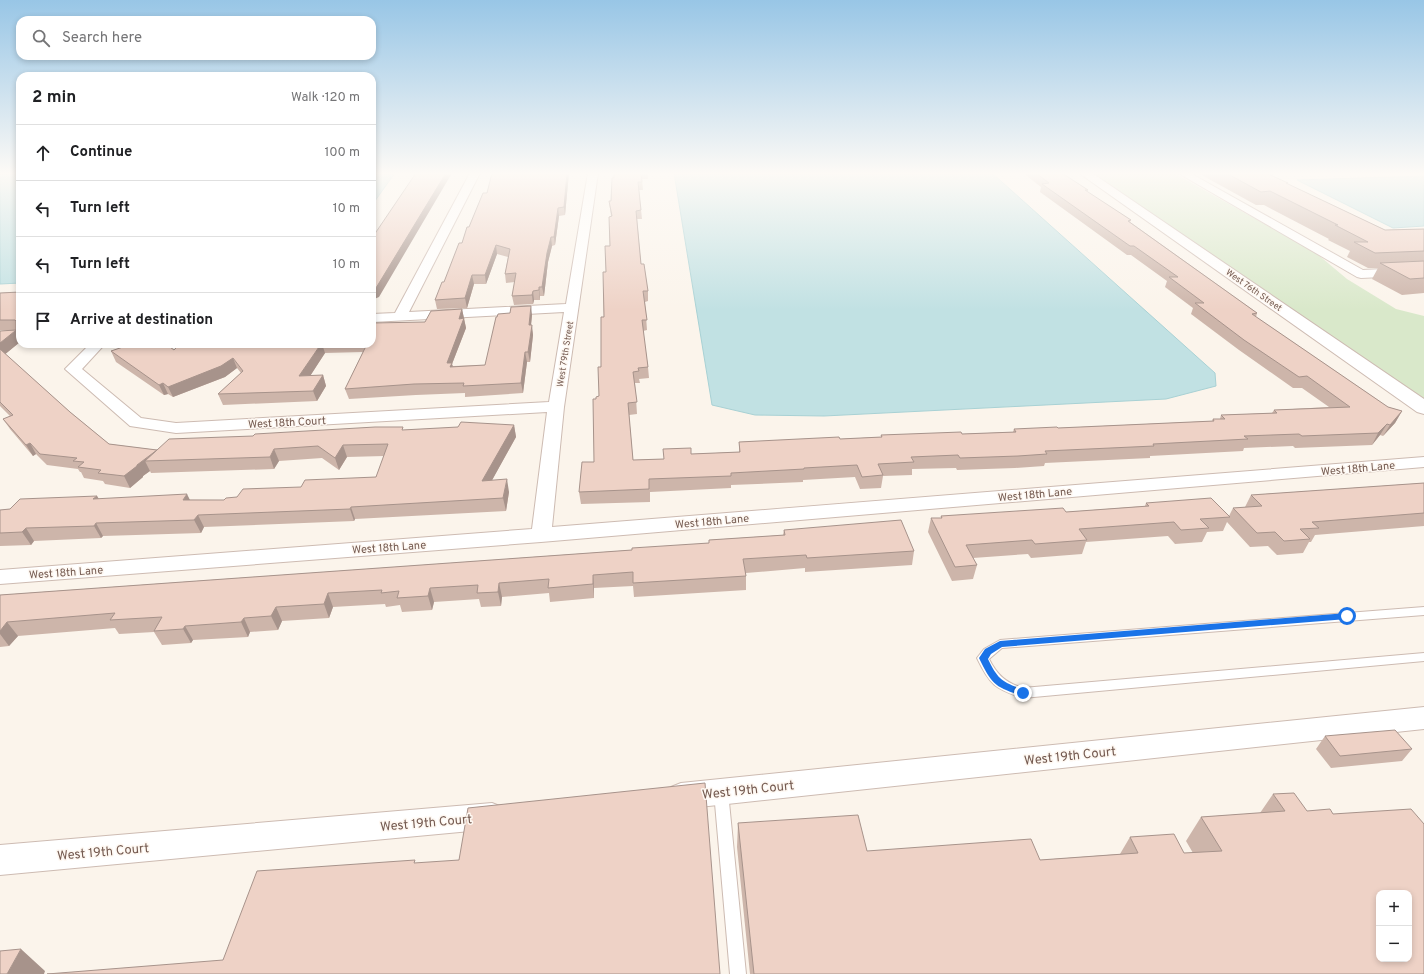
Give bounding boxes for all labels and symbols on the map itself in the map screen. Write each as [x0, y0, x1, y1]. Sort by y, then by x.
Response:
street label: West 76th Street [1223, 267, 1284, 314]
street label: West 79th Street [555, 320, 576, 388]
street label: West 18th Court [248, 414, 326, 432]
street label: West 18th Lane [1320, 459, 1396, 479]
street label: West 18th Lane [997, 485, 1073, 505]
street label: West 18th Lane [674, 512, 750, 532]
street label: West 18th Lane [352, 538, 427, 558]
street label: West 18th Lane [29, 563, 104, 583]
route start [1338, 607, 1356, 625]
route end [1014, 684, 1032, 702]
street label: West 19th Court [1023, 744, 1117, 770]
street label: West 19th Court [701, 778, 795, 804]
street label: West 19th Court [379, 812, 473, 836]
street label: West 19th Court [56, 841, 150, 865]

